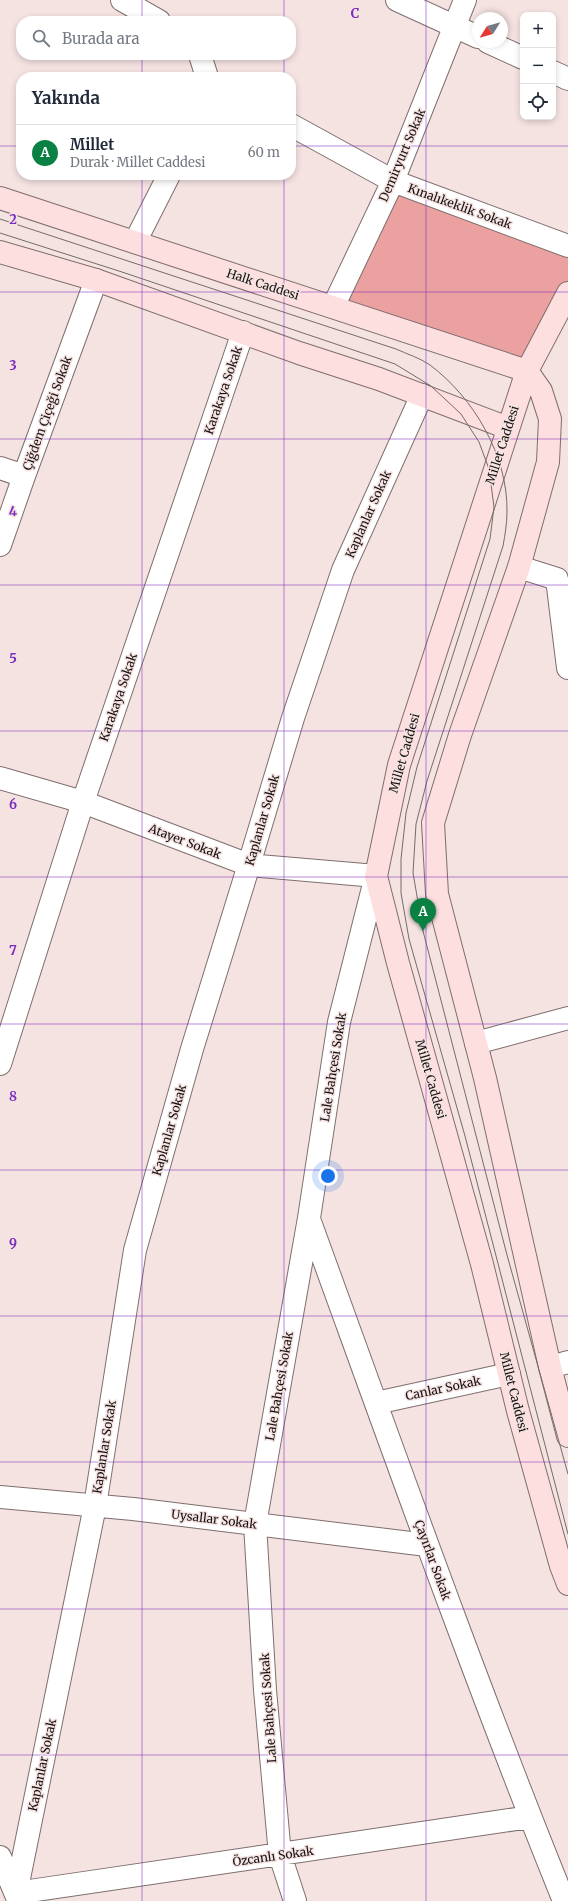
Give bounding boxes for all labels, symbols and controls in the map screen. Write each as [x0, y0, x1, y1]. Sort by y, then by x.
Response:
text: C [351, 5, 360, 22]
north arrow [472, 12, 508, 48]
map controls [520, 12, 556, 120]
button: + [520, 12, 556, 48]
search box [16, 16, 296, 60]
icon: search [30, 27, 52, 49]
text: Burada ara [62, 29, 140, 48]
button: − [520, 48, 556, 84]
button: locate [520, 84, 556, 120]
text: Yakında [32, 87, 100, 109]
street label: Demiryurt Sokak [376, 106, 429, 204]
text: Millet [70, 135, 114, 154]
text: A [40, 144, 50, 161]
text: 60 m [248, 144, 280, 161]
text: Durak · Millet Caddesi [70, 154, 205, 171]
street label: Kınalıkeklik Sokak [406, 180, 514, 232]
text: 2 [9, 211, 17, 228]
street label: Halk Caddesi [225, 265, 301, 303]
street label: Karakaya Sokak [201, 343, 245, 436]
street label: Çiğdem Çiçeği Sokak [19, 353, 75, 472]
text: 3 [9, 357, 17, 374]
street label: Millet Caddesi [482, 404, 522, 486]
street label: Kaplanlar Sokak [342, 467, 394, 560]
text: 4 [9, 503, 18, 520]
text: 5 [9, 650, 17, 667]
street label: Karakaya Sokak [96, 650, 140, 743]
street label: Millet Caddesi [385, 711, 423, 794]
street label: Kaplanlar Sokak [242, 772, 282, 867]
text: 6 [9, 796, 17, 813]
street label: Atayer Sokak [146, 820, 224, 862]
pin: A [410, 898, 436, 931]
text: 7 [9, 942, 17, 959]
street label: Lale Bahçesi Sokak [317, 1011, 349, 1123]
street label: Millet Caddesi [412, 1038, 450, 1121]
street label: Kaplanlar Sokak [149, 1082, 189, 1177]
text: 8 [9, 1088, 17, 1105]
your location [318, 1166, 338, 1186]
text: 9 [9, 1235, 17, 1252]
street label: Lale Bahçesi Sokak [262, 1330, 296, 1442]
street label: Millet Caddesi [497, 1350, 531, 1434]
street label: Canlar Sokak [404, 1373, 482, 1403]
street label: Kaplanlar Sokak [89, 1399, 119, 1495]
street label: Uysallar Sokak [170, 1506, 258, 1532]
street label: Çayırlar Sokak [412, 1518, 455, 1603]
street label: Lale Bahçesi Sokak [257, 1652, 279, 1764]
street label: Kaplanlar Sokak [25, 1717, 59, 1813]
street label: Özcanlı Sokak [231, 1843, 315, 1869]

